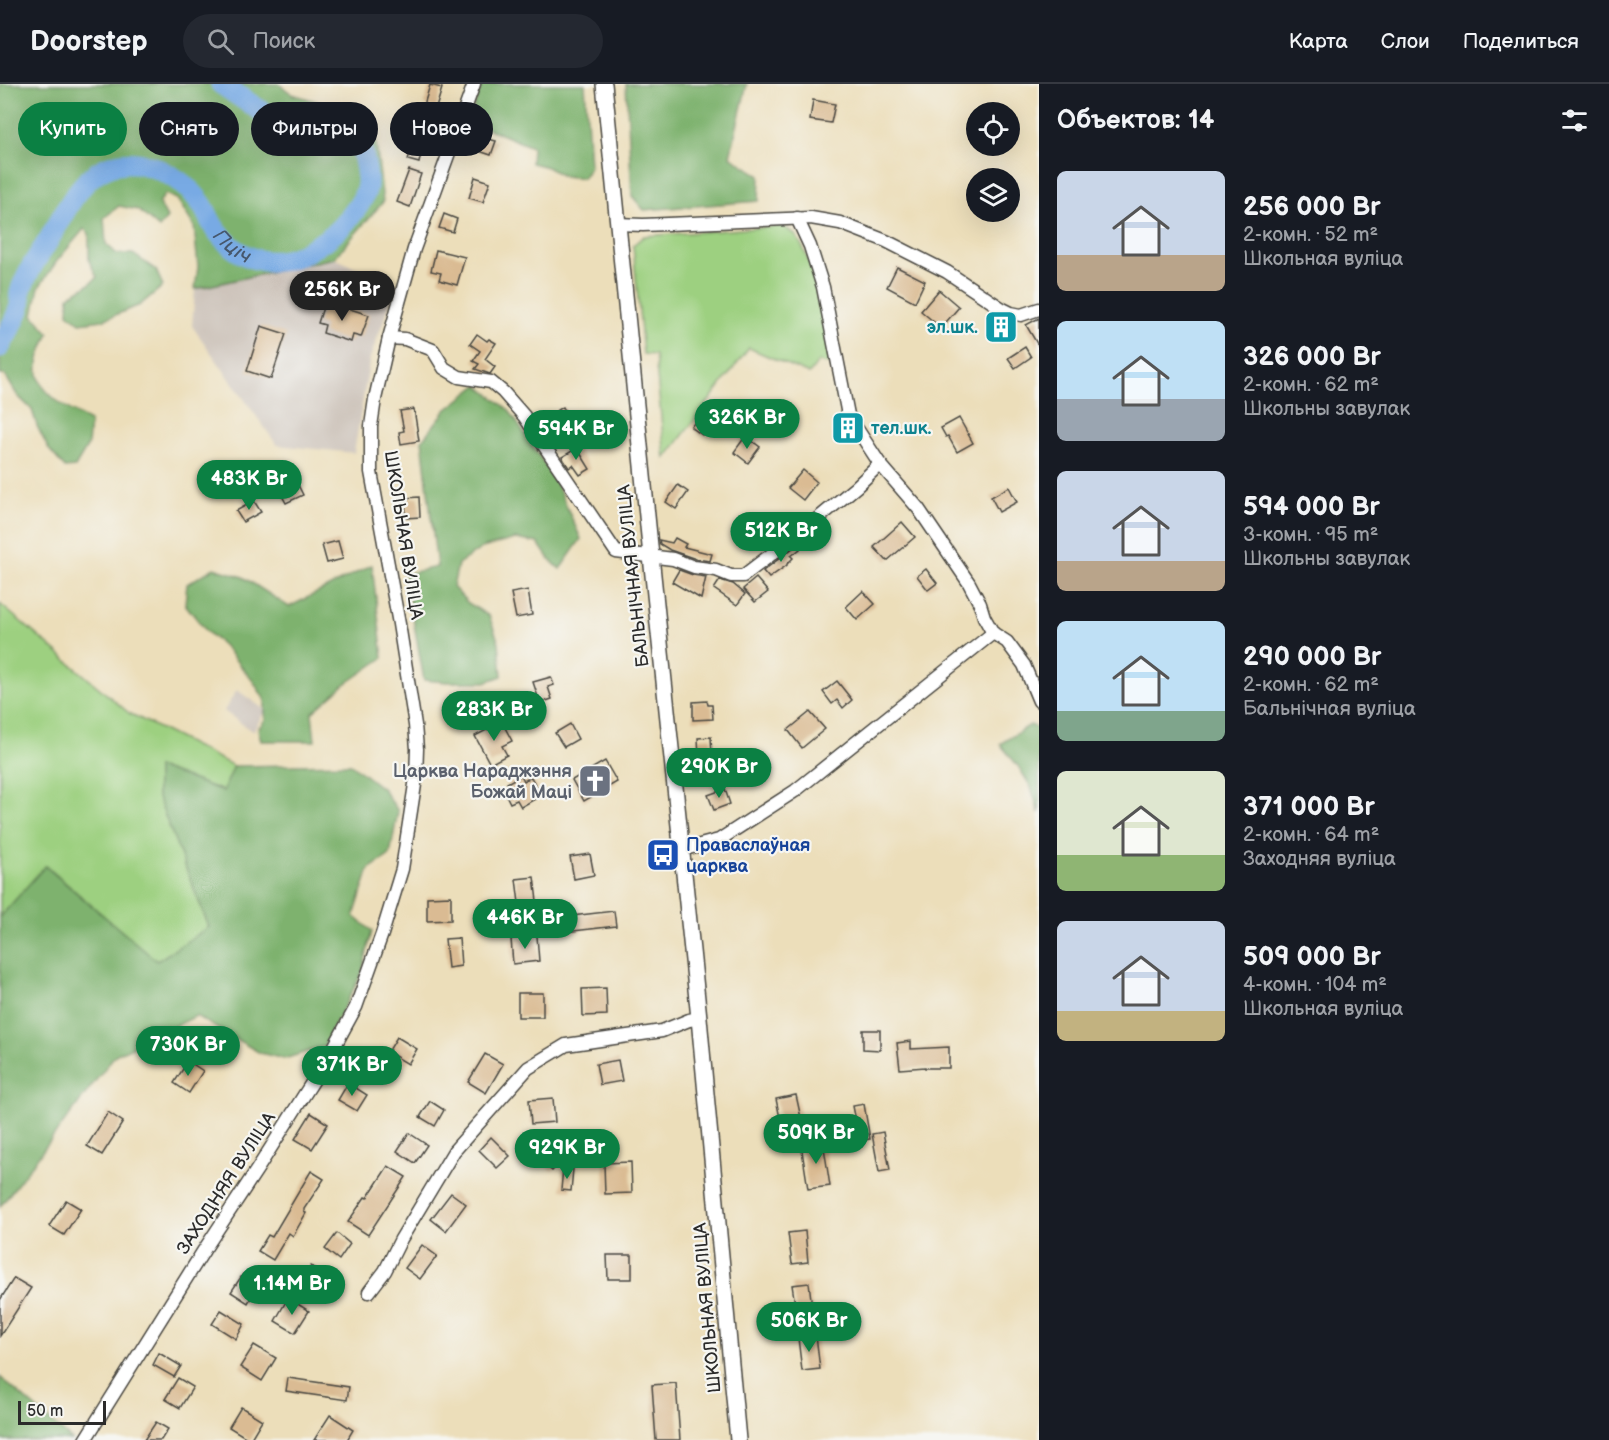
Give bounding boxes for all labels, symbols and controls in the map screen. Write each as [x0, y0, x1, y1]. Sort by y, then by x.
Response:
search box [183, 14, 603, 68]
text: Doorstep [30, 25, 147, 58]
icon: search [204, 25, 237, 58]
text: Поиск [252, 28, 315, 55]
text: Карта [1289, 29, 1348, 54]
text: Слои [1381, 29, 1430, 54]
text: Поделиться [1463, 29, 1579, 54]
chip: Купить [18, 102, 127, 156]
chip: Снять [139, 102, 239, 156]
chip: Фильтры [251, 102, 378, 156]
chip: Новое [390, 102, 493, 156]
map controls [966, 102, 1020, 222]
button: locate [966, 102, 1020, 156]
icon: filters [1558, 104, 1591, 137]
text: Объектов: 14 [1057, 105, 1214, 136]
button: layers [966, 168, 1020, 222]
text: 256 000 Br [1243, 192, 1381, 223]
icon: home [1105, 195, 1177, 267]
text: 2-комн. · 52 m² [1243, 223, 1378, 247]
water label: Пціч [208, 224, 255, 269]
text: Школьная вуліца [1243, 247, 1403, 271]
pin: 256K Br [287, 271, 397, 322]
text: 256K Br [304, 278, 380, 302]
building icon: эл.шк. [983, 309, 1019, 345]
place label: эл.шк. [927, 317, 978, 338]
text: 326 000 Br [1243, 342, 1381, 373]
icon: home [1105, 345, 1177, 417]
text: 2-комн. · 62 m² [1243, 373, 1379, 397]
text: Школьны завулак [1243, 397, 1410, 421]
pin: 326K Br [692, 399, 802, 450]
text: 326K Br [709, 406, 785, 430]
pin: 594K Br [521, 410, 631, 461]
building icon: тел.шк. [830, 410, 866, 446]
text: 594K Br [538, 417, 614, 441]
place label: тел.шк. [871, 418, 932, 439]
street label: ШКОЛЬНАЯ ВУЛІЦА [380, 449, 427, 621]
pin: 483K Br [194, 460, 304, 511]
text: 483K Br [211, 467, 287, 491]
street label: БАЛЬНІЧНАЯ ВУЛІЦА [613, 484, 654, 668]
text: 594 000 Br [1243, 492, 1380, 523]
icon: home [1105, 495, 1177, 567]
pin: 512K Br [726, 512, 836, 563]
text: 512K Br [744, 519, 818, 543]
text: 3-комн. · 95 m² [1243, 523, 1378, 547]
text: Школьны завулак [1243, 547, 1410, 571]
text: 290 000 Br [1243, 642, 1381, 673]
icon: home [1105, 645, 1177, 717]
text: 2-комн. · 62 m² [1243, 673, 1379, 697]
pin: 283K Br [439, 691, 549, 742]
text: Бальнічная вуліца [1243, 697, 1416, 721]
text: 283K Br [456, 698, 532, 722]
pin: 290K Br [664, 748, 774, 799]
text: 290K Br [680, 755, 758, 779]
place label: Царква Нараджэння Божай Маці [393, 761, 572, 803]
church icon: Царква Нараджэння Божай Маці [577, 763, 613, 799]
text: 371 000 Br [1243, 792, 1375, 823]
icon: home [1105, 795, 1177, 867]
text: 2-комн. · 64 m² [1243, 823, 1379, 847]
place label: Праваслаўная царква [686, 835, 810, 877]
bus stop icon: Праваслаўная царква [645, 837, 681, 873]
text: Заходняя вуліца [1243, 847, 1396, 871]
pin: 446K Br [470, 899, 580, 950]
text: 446K Br [487, 906, 563, 930]
text: 509 000 Br [1243, 942, 1381, 973]
icon: home [1105, 945, 1177, 1017]
text: 4-комн. · 104 m² [1243, 973, 1387, 997]
text: Школьная вуліца [1243, 997, 1403, 1021]
pin: 730K Br [133, 1026, 243, 1077]
text: 730K Br [150, 1033, 226, 1057]
pin: 371K Br [297, 1046, 407, 1097]
text: 371K Br [316, 1053, 388, 1077]
street label: ЗАХОДНЯЯ ВУЛІЦА [173, 1108, 280, 1258]
pin: 509K Br [761, 1114, 871, 1165]
text: 509K Br [778, 1121, 854, 1145]
pin: 929K Br [512, 1129, 622, 1180]
text: 929K Br [529, 1136, 605, 1160]
street label: ШКОЛЬНАЯ ВУЛІЦА [690, 1222, 725, 1394]
pin: 1.14M Br [230, 1265, 354, 1316]
text: 1.14M Br [253, 1272, 331, 1296]
pin: 506K Br [754, 1302, 864, 1353]
text: 506K Br [770, 1309, 848, 1333]
scale bar [18, 1398, 106, 1426]
text: 50 m [27, 1402, 63, 1421]

